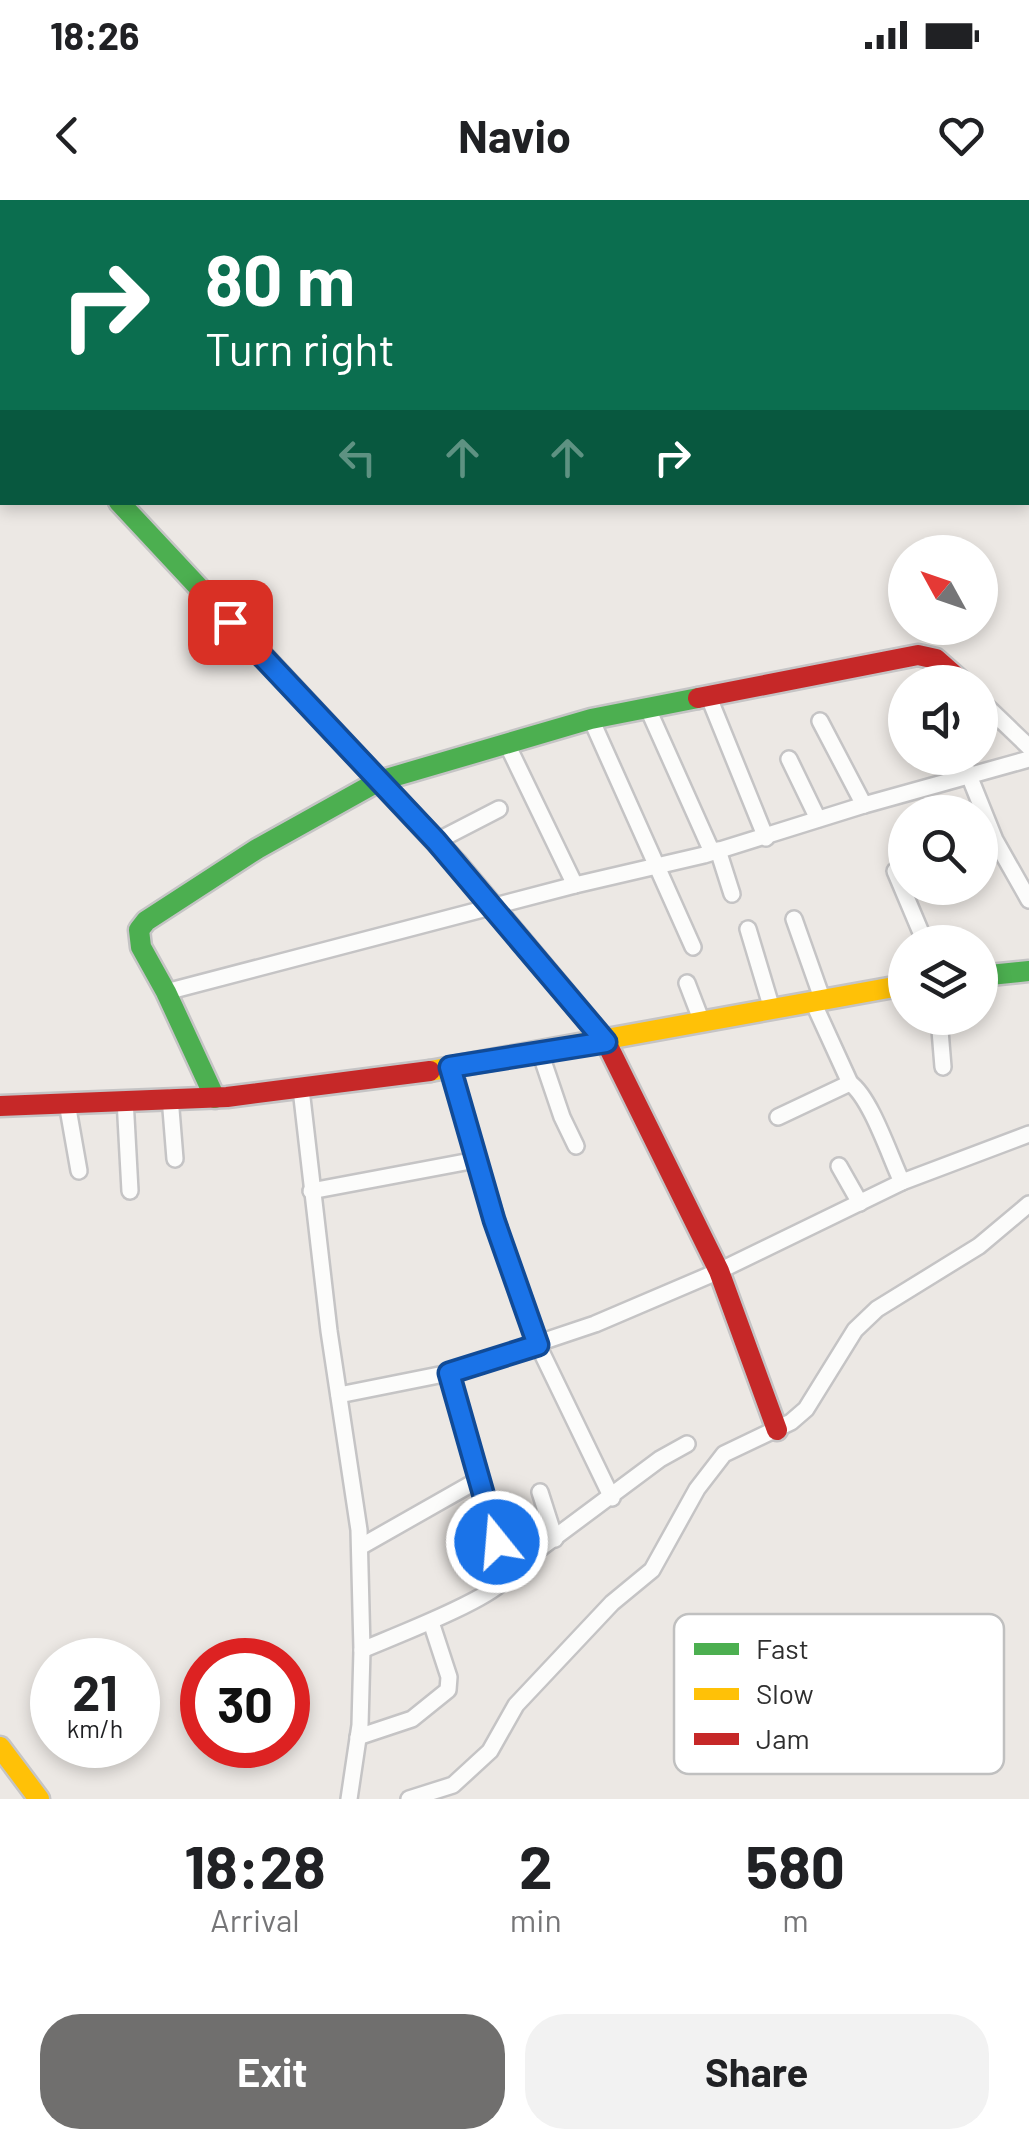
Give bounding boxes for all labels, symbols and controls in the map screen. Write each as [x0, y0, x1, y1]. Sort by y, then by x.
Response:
text: 18:26 [50, 12, 140, 58]
icon: back [40, 108, 95, 163]
text: Navio [458, 108, 571, 162]
icon: heart [934, 108, 989, 163]
text: 80 m [205, 236, 355, 320]
icon: right [40, 240, 170, 370]
text: Turn right [205, 321, 395, 375]
icon: left [330, 430, 385, 485]
icon: ahead [435, 430, 490, 485]
icon: ahead [540, 430, 595, 485]
icon: right [645, 430, 700, 485]
north arrow [888, 535, 998, 645]
map controls [888, 535, 998, 1035]
pin [188, 580, 273, 665]
icon: arrive [203, 595, 258, 650]
button: sound [888, 665, 998, 775]
button: search [888, 795, 998, 905]
button: layers [888, 925, 998, 1035]
position arrow [445, 1490, 549, 1594]
legend [674, 1614, 1004, 1774]
text: Fast [756, 1631, 809, 1665]
speed limit sign: 30 [180, 1638, 310, 1768]
text: 21 [72, 1661, 118, 1721]
text: Slow [756, 1676, 814, 1710]
text: km/h [67, 1713, 123, 1743]
text: Jam [756, 1721, 810, 1755]
text: 18:28 [184, 1829, 326, 1901]
text: 2 [519, 1829, 553, 1901]
text: 580 [746, 1829, 845, 1901]
text: Arrival [210, 1900, 300, 1938]
text: min [510, 1900, 562, 1938]
text: m [782, 1900, 809, 1938]
button: Exit [40, 2014, 505, 2129]
button: Share [525, 2014, 989, 2129]

